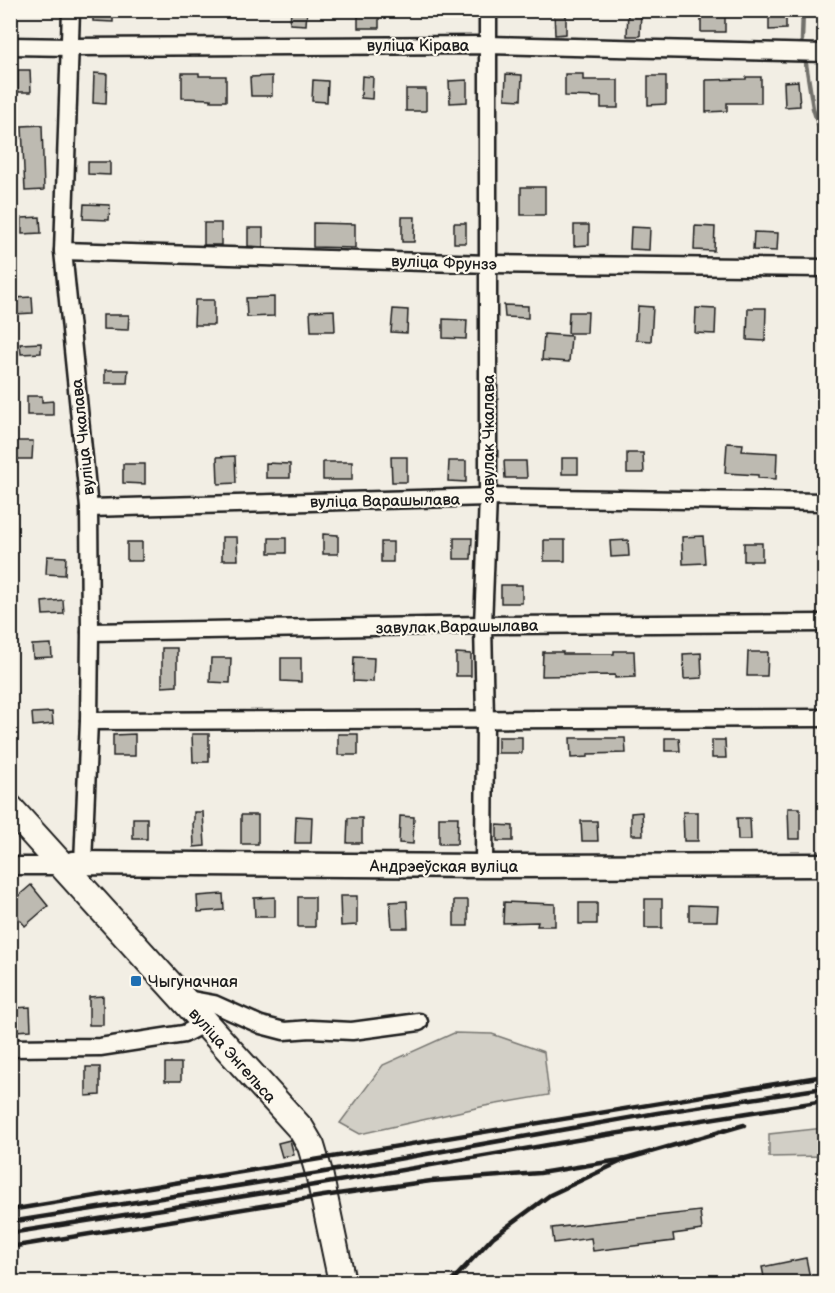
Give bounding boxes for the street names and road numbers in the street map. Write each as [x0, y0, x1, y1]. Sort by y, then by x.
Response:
street label: вуліца Кірава [367, 37, 470, 56]
street label: вуліца Фрунзэ [391, 252, 497, 275]
street label: завулак Чкалава [480, 374, 499, 503]
street label: вуліца Чкалава [68, 377, 99, 496]
street label: вуліца Варашылава [310, 491, 461, 512]
street label: завулак Варашылава [376, 617, 539, 638]
street label: Андрэеўская вуліца [369, 858, 519, 877]
street label: вуліца Энгельса [184, 1005, 280, 1108]

